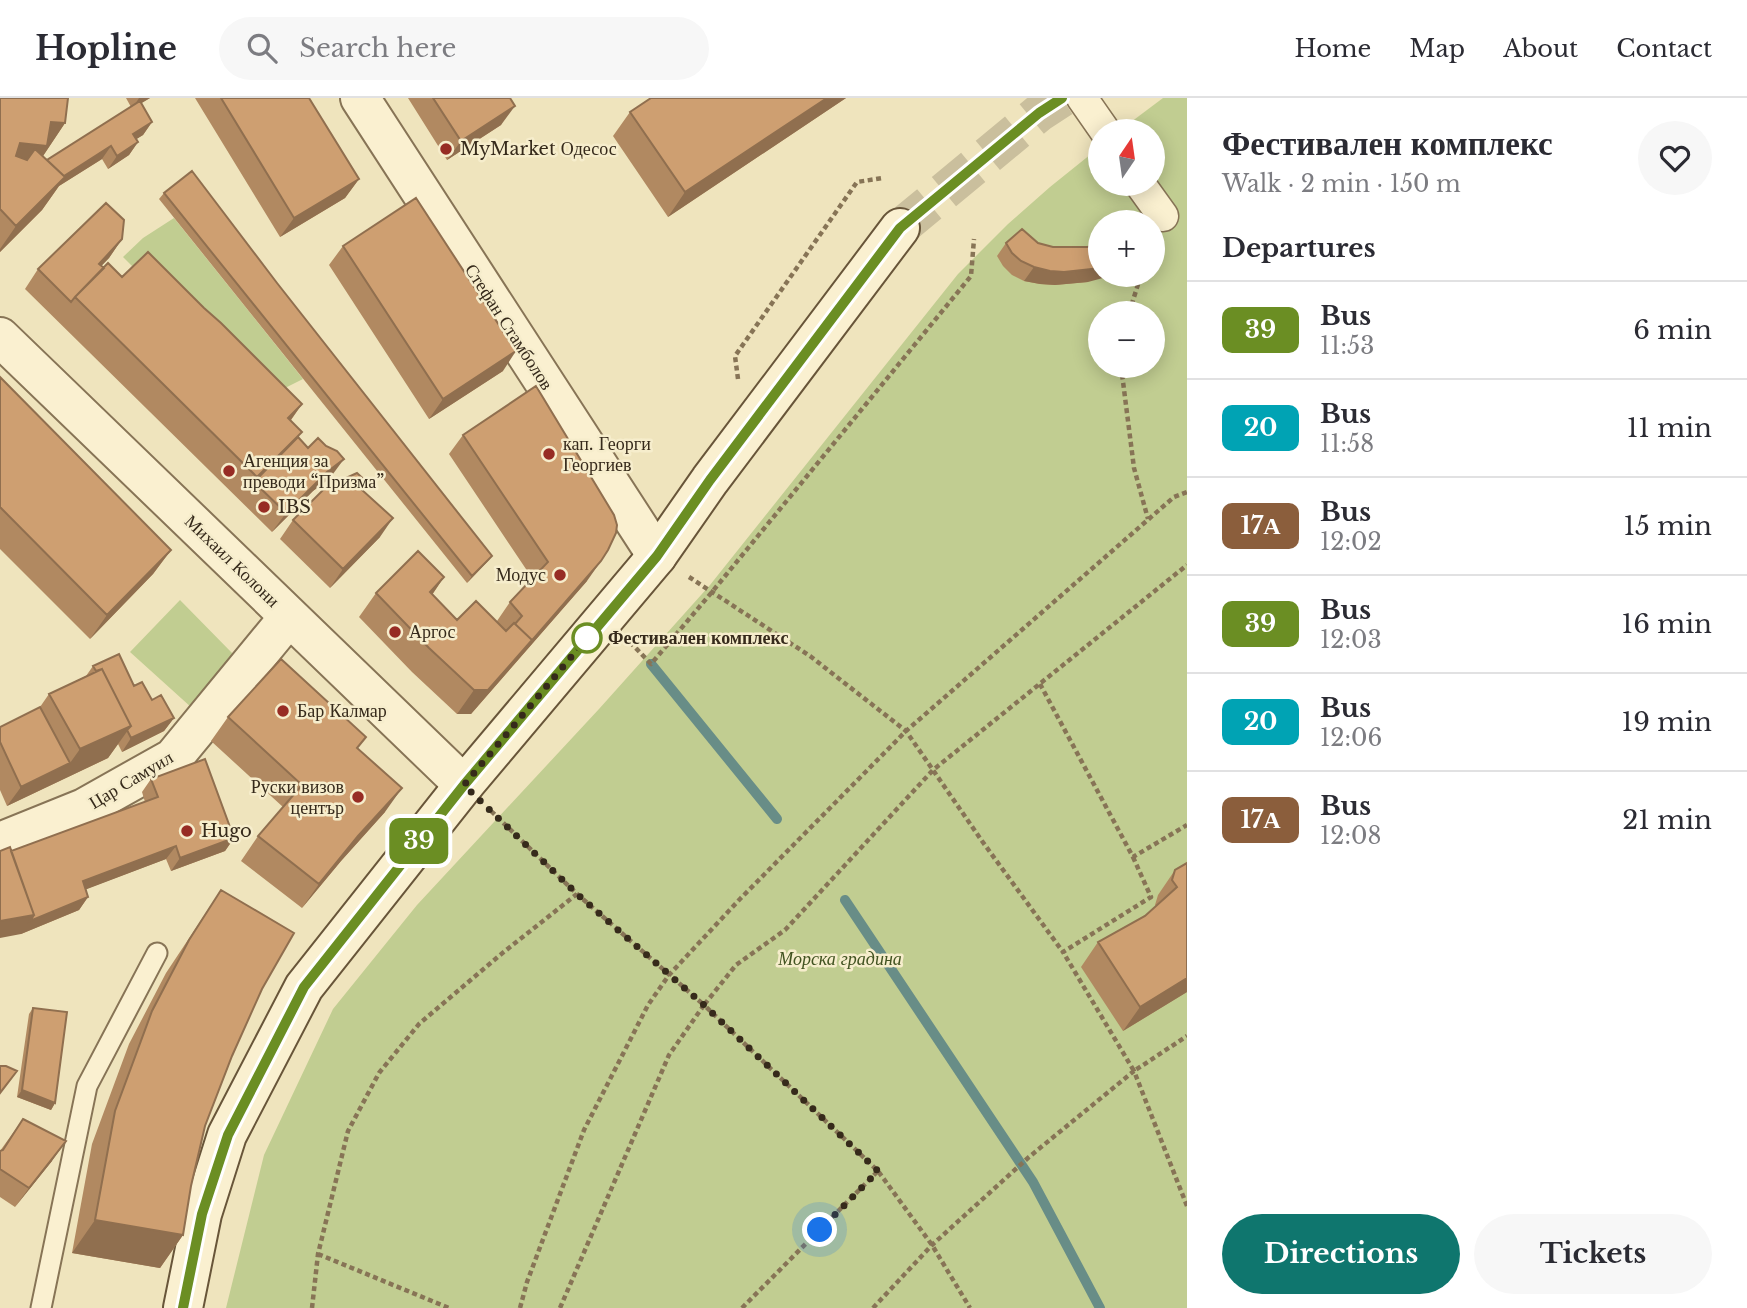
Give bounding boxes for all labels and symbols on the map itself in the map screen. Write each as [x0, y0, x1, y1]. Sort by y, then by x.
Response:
north arrow [1088, 119, 1166, 196]
place label: MyMarket Одесос [460, 138, 617, 160]
marker: MyMarket Одесос [438, 141, 454, 157]
street label: Стефан Стамболов [460, 260, 558, 394]
place label: кап. Георги Георгиев [563, 433, 651, 476]
marker: кап. Георги Георгиев [541, 446, 557, 462]
place label: Агенция за преводи “Призма” [243, 450, 384, 493]
marker: Агенция за преводи “Призма” [221, 463, 237, 479]
place label: IBS [278, 496, 311, 518]
marker: IBS [256, 499, 272, 515]
street label: Михаил Колони [180, 510, 284, 612]
place label: Модус [496, 564, 546, 586]
marker: Модус [552, 567, 568, 583]
place label: Аргос [409, 621, 455, 643]
marker: Фестивален комплекс [572, 623, 602, 653]
marker: Аргос [387, 624, 403, 640]
place label: Фестивален комплекс [608, 627, 788, 649]
place label: Бар Калмар [297, 700, 387, 722]
marker: Бар Калмар [275, 703, 291, 719]
street label: Цар Самуил [85, 746, 177, 814]
place label: Руски визов център [251, 776, 344, 819]
marker: Руски визов център [350, 789, 366, 805]
line badge: 39 [388, 818, 450, 864]
place label: Hugo [201, 820, 252, 842]
marker: Hugo [179, 823, 195, 839]
park label: Морска градина [777, 948, 902, 970]
your location [802, 1212, 837, 1247]

